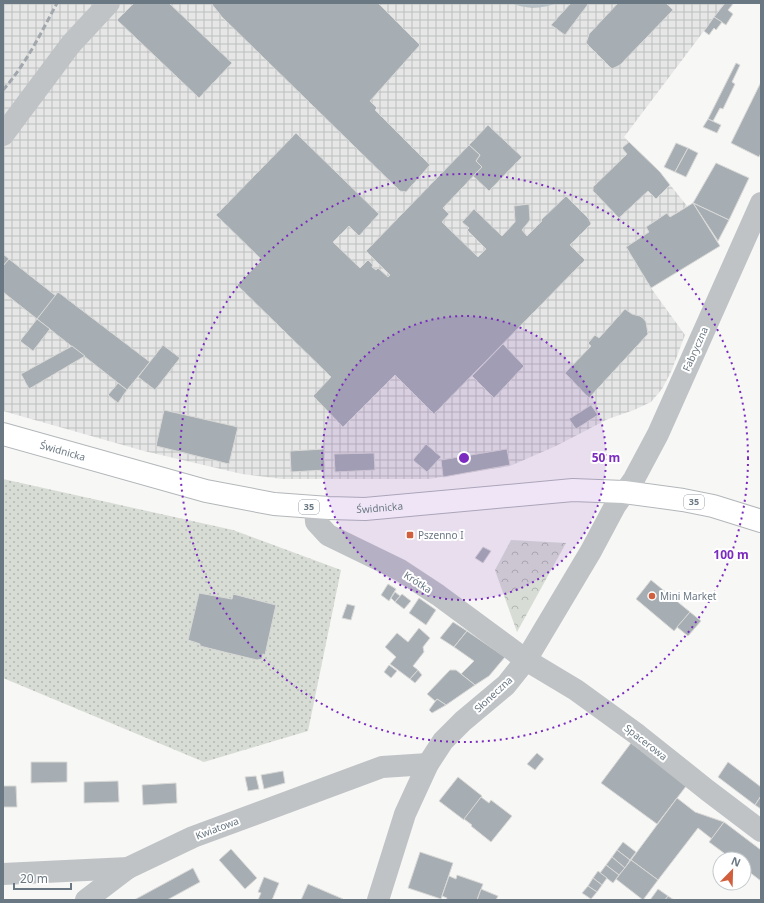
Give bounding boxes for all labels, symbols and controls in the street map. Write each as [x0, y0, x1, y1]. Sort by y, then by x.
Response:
street label: Fabryczna [679, 324, 711, 374]
street label: Świdnicka [38, 438, 87, 464]
text: 50 m [592, 449, 620, 466]
centre of rings [457, 451, 471, 465]
road number: 35 [684, 495, 704, 509]
street label: Świdnicka [356, 499, 404, 516]
road number: 35 [299, 500, 319, 514]
place label: Pszenno I [418, 528, 464, 542]
marker: Pszenno I [405, 530, 415, 540]
text: 100 m [713, 546, 749, 563]
street label: Krótka [401, 568, 435, 596]
place label: Mini Market [660, 589, 717, 603]
marker: Mini Market [647, 591, 657, 601]
street label: Słoneczna [471, 673, 515, 715]
street label: Spacerowa [622, 721, 670, 763]
street label: Kwiatowa [193, 813, 241, 843]
north arrow [712, 851, 752, 891]
text: N [729, 853, 743, 870]
scale bar [14, 865, 71, 891]
text: 20 m [20, 870, 48, 887]

